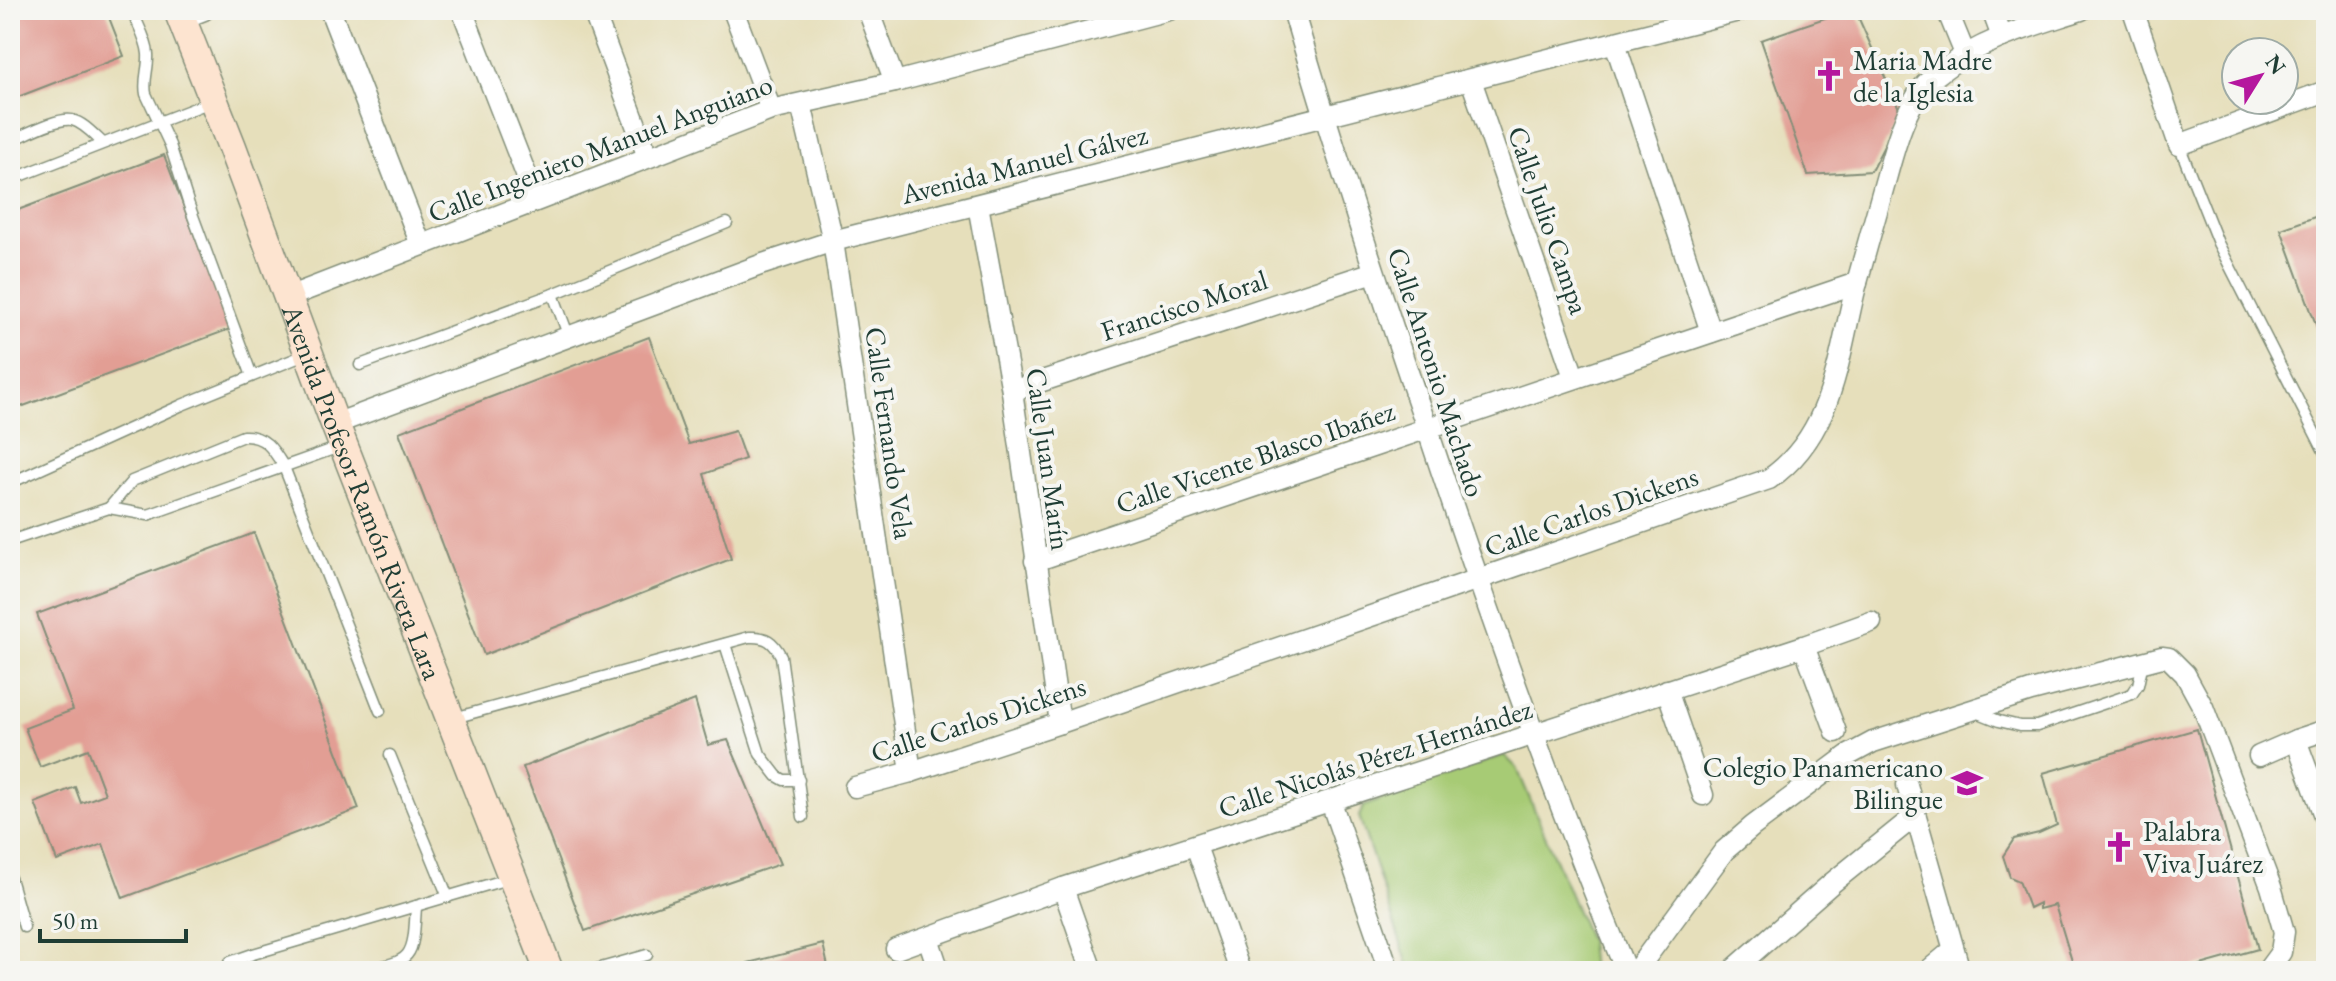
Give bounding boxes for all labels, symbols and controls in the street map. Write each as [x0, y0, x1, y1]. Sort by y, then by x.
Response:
north arrow [2220, 36, 2300, 116]
place label: Maria Madre de la Iglesia [1853, 42, 1992, 110]
text: N [2259, 48, 2293, 80]
church icon: Maria Madre de la Iglesia [1812, 59, 1846, 93]
street label: Calle Ingeniero Manuel Anguiano [423, 66, 777, 230]
street label: Avenida Manuel Gálvez [896, 116, 1151, 212]
street label: Calle Julio Campa [1500, 121, 1598, 319]
street label: Calle Antonio Machado [1380, 243, 1494, 501]
street label: Francisco Moral [1096, 261, 1272, 349]
street label: Avenida Profesor Ramón Rivera Lara [274, 298, 451, 685]
street label: Calle Fernando Vela [857, 325, 923, 542]
street label: Calle Juan Marín [1018, 366, 1080, 553]
street label: Calle Vicente Blasco Ibañez [1111, 392, 1400, 522]
street label: Calle Carlos Dickens [1479, 458, 1703, 564]
street label: Calle Carlos Dickens [866, 667, 1090, 771]
street label: Calle Nicolás Pérez Hernández [1214, 690, 1537, 826]
place label: Colegio Panamericano Bilingue [1703, 749, 1943, 817]
school or university icon: Colegio Panamericano Bilingue [1950, 766, 1984, 800]
place label: Palabra Viva Juárez [2143, 813, 2263, 881]
church icon: Palabra Viva Juárez [2102, 830, 2136, 864]
scale bar [40, 893, 186, 943]
text: 50 m [52, 905, 99, 936]

